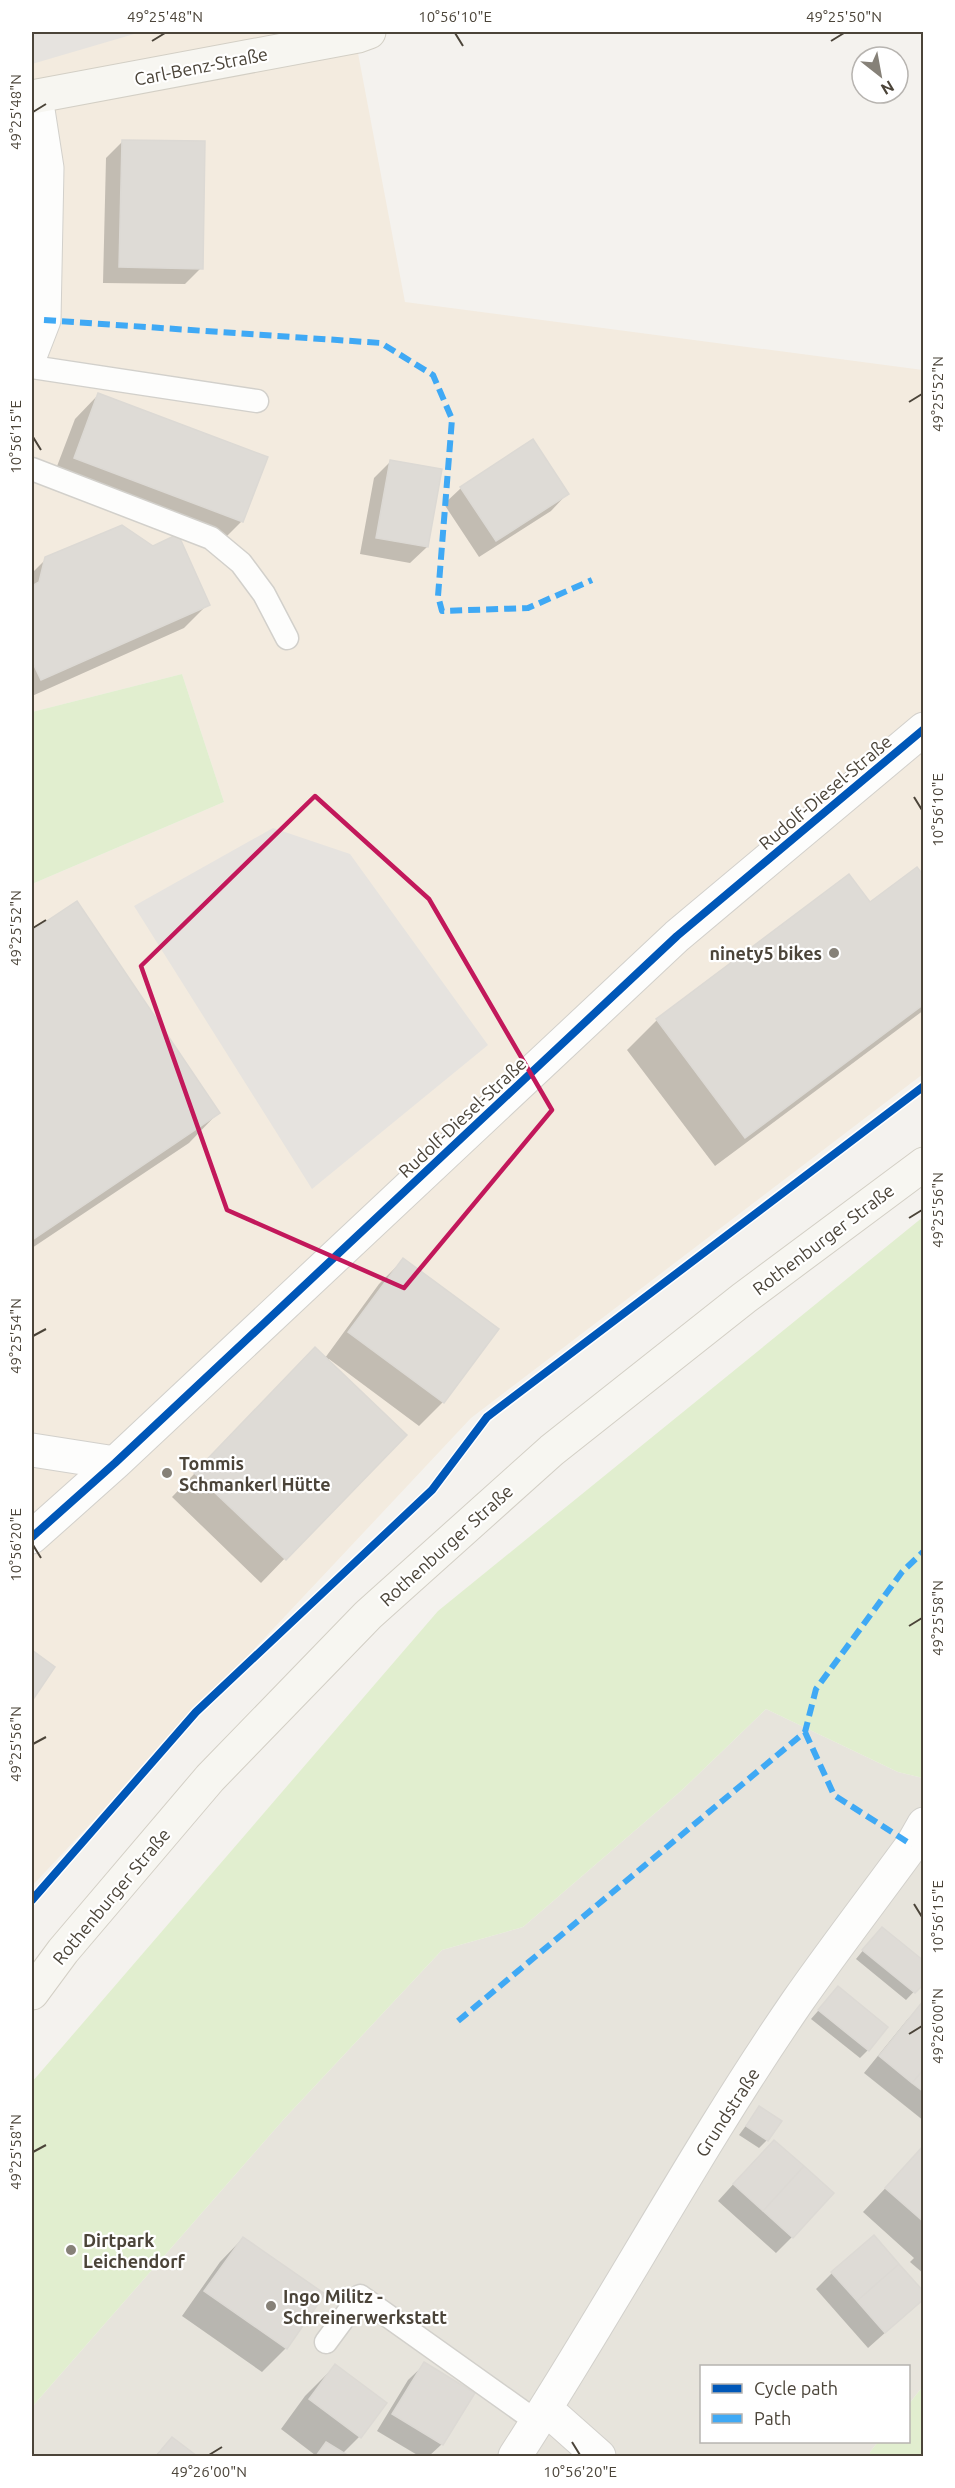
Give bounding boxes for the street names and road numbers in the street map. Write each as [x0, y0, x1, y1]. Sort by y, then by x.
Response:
street label: Carl-Benz-Straße [133, 43, 269, 89]
street label: Rudolf-Diesel-Straße [755, 731, 895, 853]
street label: Rudolf-Diesel-Straße [394, 1053, 530, 1181]
street label: Rothenburger Straße [749, 1179, 897, 1299]
street label: Rothenburger Straße [376, 1480, 516, 1610]
street label: Rothenburger Straße [48, 1824, 174, 1968]
street label: Grundstraße [691, 2064, 763, 2160]

